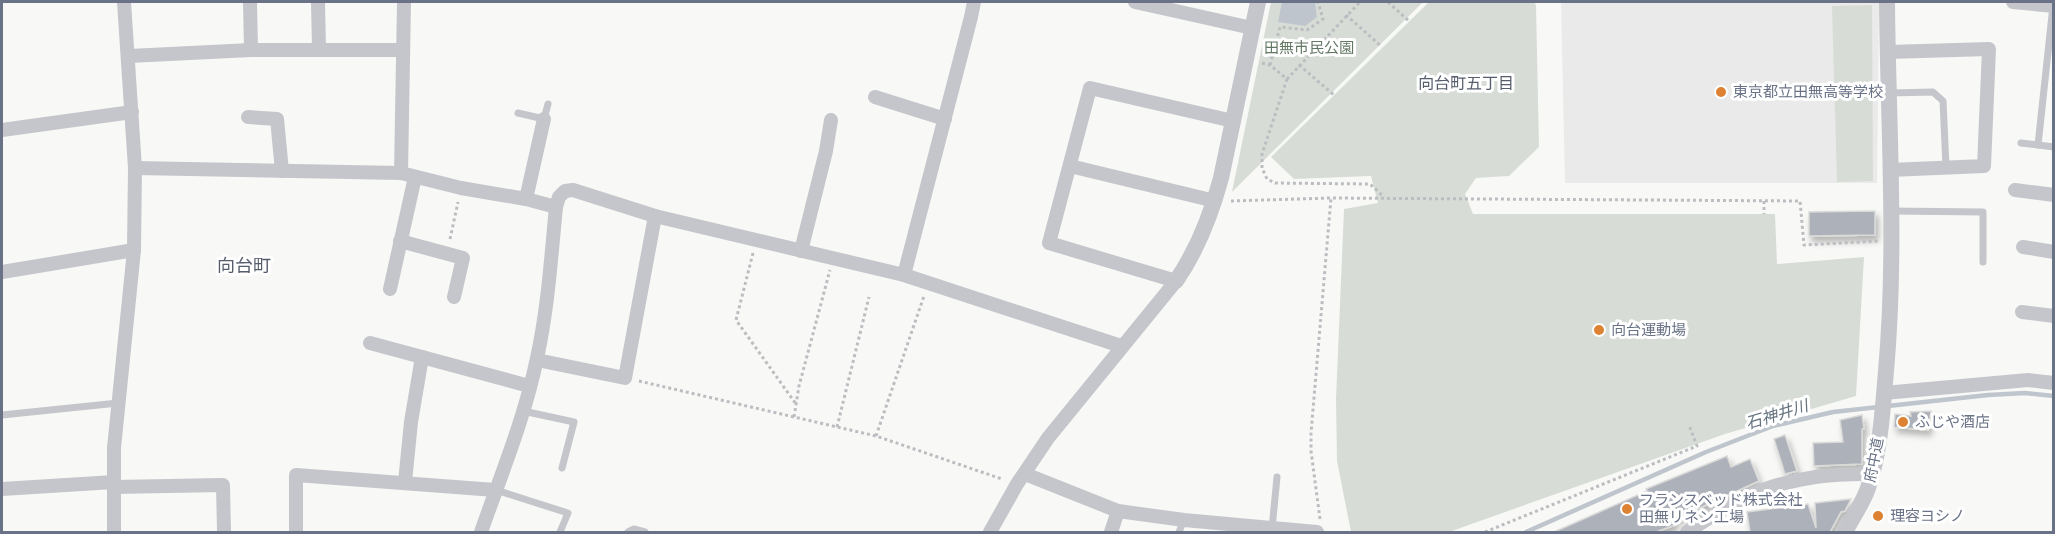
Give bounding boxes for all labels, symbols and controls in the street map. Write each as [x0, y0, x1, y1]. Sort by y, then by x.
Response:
park label: 田無市民公園 [1264, 38, 1354, 58]
district label: 向台町五丁目 [1418, 73, 1514, 95]
place label: 東京都立田無高等学校 [1733, 82, 1883, 102]
marker: 東京都立田無高等学校 [1714, 85, 1728, 99]
district label: 向台町 [217, 254, 271, 278]
place label: 向台運動場 [1611, 320, 1686, 340]
marker: 向台運動場 [1592, 323, 1606, 337]
water label: 石神井川 [1743, 395, 1813, 435]
place label: ふじや酒店 [1915, 412, 1990, 432]
marker: ふじや酒店 [1896, 415, 1910, 429]
street label: 府中道 [1860, 436, 1888, 484]
place label: フランスベッド株式会社 田無リネン工場 [1639, 490, 1803, 527]
marker: フランスベッド株式会社 田無リネン工場 [1620, 502, 1634, 516]
place label: 理容ヨシノ [1890, 506, 1965, 526]
marker: 理容ヨシノ [1871, 509, 1885, 523]

